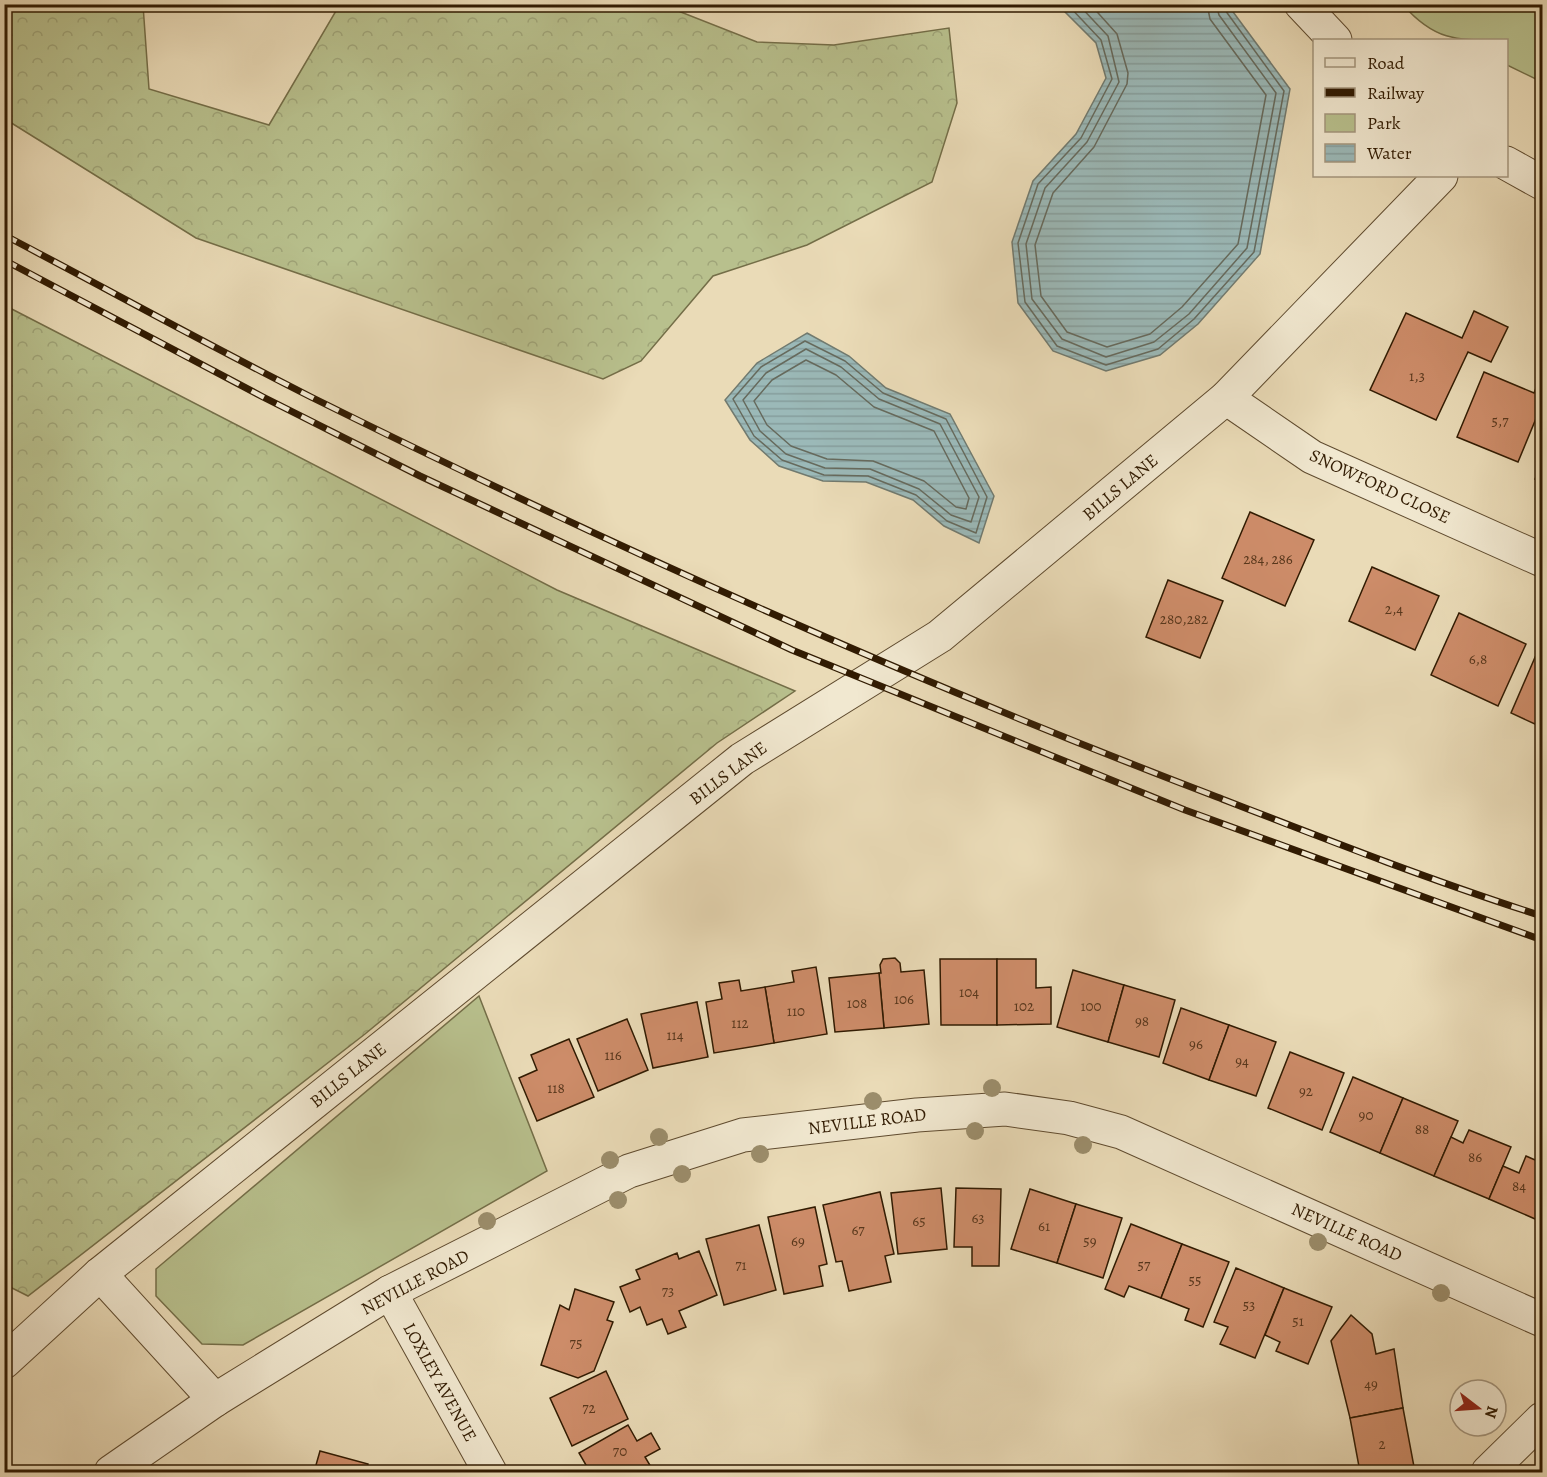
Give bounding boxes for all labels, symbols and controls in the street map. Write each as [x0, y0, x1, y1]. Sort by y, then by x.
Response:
legend [1313, 39, 1508, 177]
text: Road [1367, 51, 1405, 75]
text: Railway [1367, 81, 1425, 105]
text: Park [1367, 111, 1401, 135]
text: Water [1366, 141, 1412, 165]
house number: 1,3 [1409, 366, 1425, 386]
house number: 5,7 [1491, 411, 1509, 431]
street label: SNOWFORD CLOSE [1306, 443, 1454, 529]
street label: BILLS LANE [1077, 448, 1163, 526]
house number: 284, 286 [1243, 549, 1293, 569]
house number: 2,4 [1385, 599, 1403, 619]
house number: 280,282 [1160, 609, 1208, 629]
house number: 6,8 [1469, 649, 1487, 669]
street label: BILLS LANE [684, 736, 772, 810]
house number: 104 [959, 982, 979, 1002]
house number: 106 [894, 989, 914, 1009]
house number: 108 [847, 993, 867, 1013]
house number: 102 [1014, 996, 1034, 1016]
house number: 100 [1080, 996, 1102, 1016]
house number: 110 [787, 1001, 805, 1021]
house number: 98 [1135, 1011, 1149, 1031]
house number: 112 [731, 1013, 749, 1033]
house number: 114 [666, 1025, 684, 1045]
house number: 96 [1189, 1034, 1203, 1054]
street label: BILLS LANE [305, 1037, 391, 1113]
house number: 116 [604, 1045, 622, 1065]
house number: 94 [1235, 1051, 1249, 1071]
house number: 118 [547, 1078, 565, 1098]
house number: 92 [1299, 1081, 1313, 1101]
street label: NEVILLE ROAD [806, 1102, 928, 1140]
house number: 90 [1359, 1105, 1373, 1125]
house number: 88 [1415, 1119, 1429, 1139]
house number: 86 [1468, 1147, 1482, 1167]
house number: 84 [1512, 1176, 1526, 1196]
street label: NEVILLE ROAD [1288, 1197, 1406, 1267]
house number: 63 [971, 1208, 985, 1228]
house number: 65 [912, 1211, 926, 1231]
house number: 61 [1038, 1216, 1050, 1236]
house number: 67 [851, 1220, 865, 1240]
house number: 69 [791, 1231, 805, 1251]
house number: 59 [1083, 1231, 1097, 1251]
street label: NEVILLE ROAD [357, 1243, 473, 1321]
house number: 71 [735, 1255, 747, 1275]
house number: 57 [1138, 1255, 1151, 1275]
house number: 55 [1189, 1270, 1201, 1290]
house number: 73 [662, 1281, 674, 1301]
house number: 53 [1243, 1295, 1255, 1315]
house number: 51 [1292, 1311, 1304, 1331]
street label: LOXLEY AVENUE [397, 1318, 483, 1446]
house number: 75 [570, 1333, 582, 1353]
house number: 49 [1364, 1374, 1378, 1394]
north arrow [1448, 1378, 1508, 1438]
house number: 72 [582, 1398, 596, 1418]
text: N [1479, 1403, 1504, 1421]
house number: 2 [1378, 1434, 1386, 1454]
house number: 70 [613, 1441, 627, 1461]

